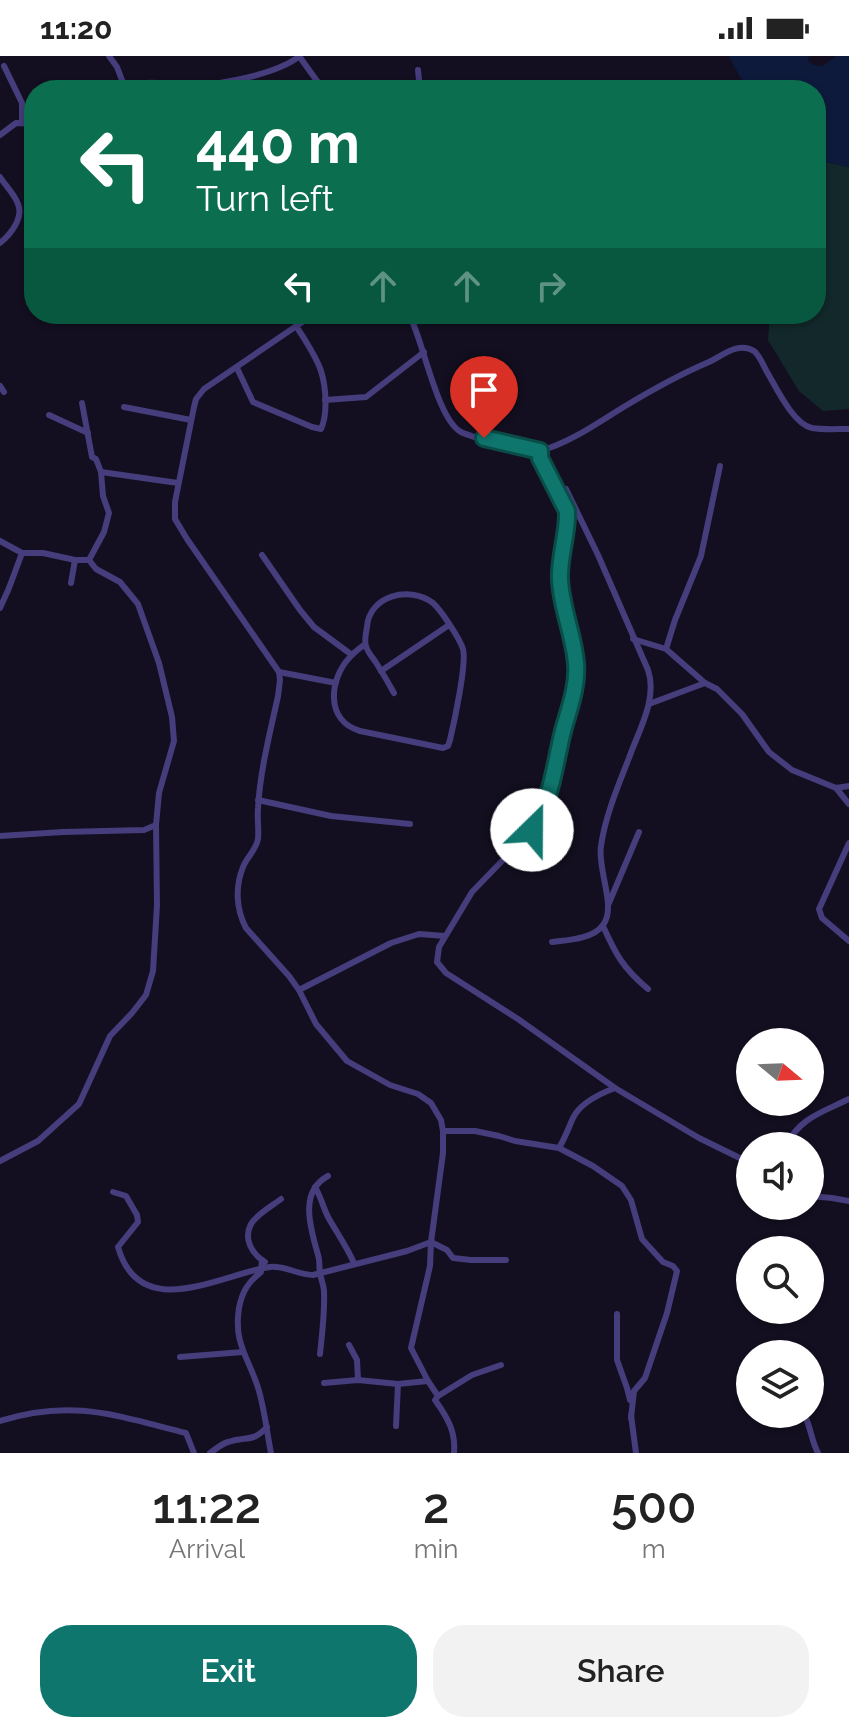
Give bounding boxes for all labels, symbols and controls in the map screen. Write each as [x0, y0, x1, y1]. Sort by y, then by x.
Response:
text: 11:20 [40, 11, 112, 46]
text: 440 m [196, 110, 360, 176]
icon: left [64, 112, 168, 216]
text: Turn left [196, 177, 334, 219]
icon: left [277, 264, 321, 308]
icon: ahead [361, 264, 405, 308]
icon: ahead [445, 264, 489, 308]
icon: right [529, 264, 573, 308]
pin [450, 356, 518, 438]
icon: arrive [462, 368, 506, 412]
position arrow [490, 788, 574, 872]
north arrow [736, 1028, 824, 1116]
map controls [736, 1028, 824, 1428]
button: sound [736, 1132, 824, 1220]
button: search [736, 1236, 824, 1324]
button: layers [736, 1340, 824, 1428]
text: 11:22 [153, 1478, 261, 1534]
text: 2 [423, 1478, 449, 1534]
text: 500 [611, 1478, 696, 1534]
text: Arrival [169, 1534, 245, 1564]
text: min [414, 1534, 458, 1564]
text: m [642, 1534, 666, 1564]
button: Exit [40, 1625, 417, 1717]
button: Share [433, 1625, 809, 1717]

